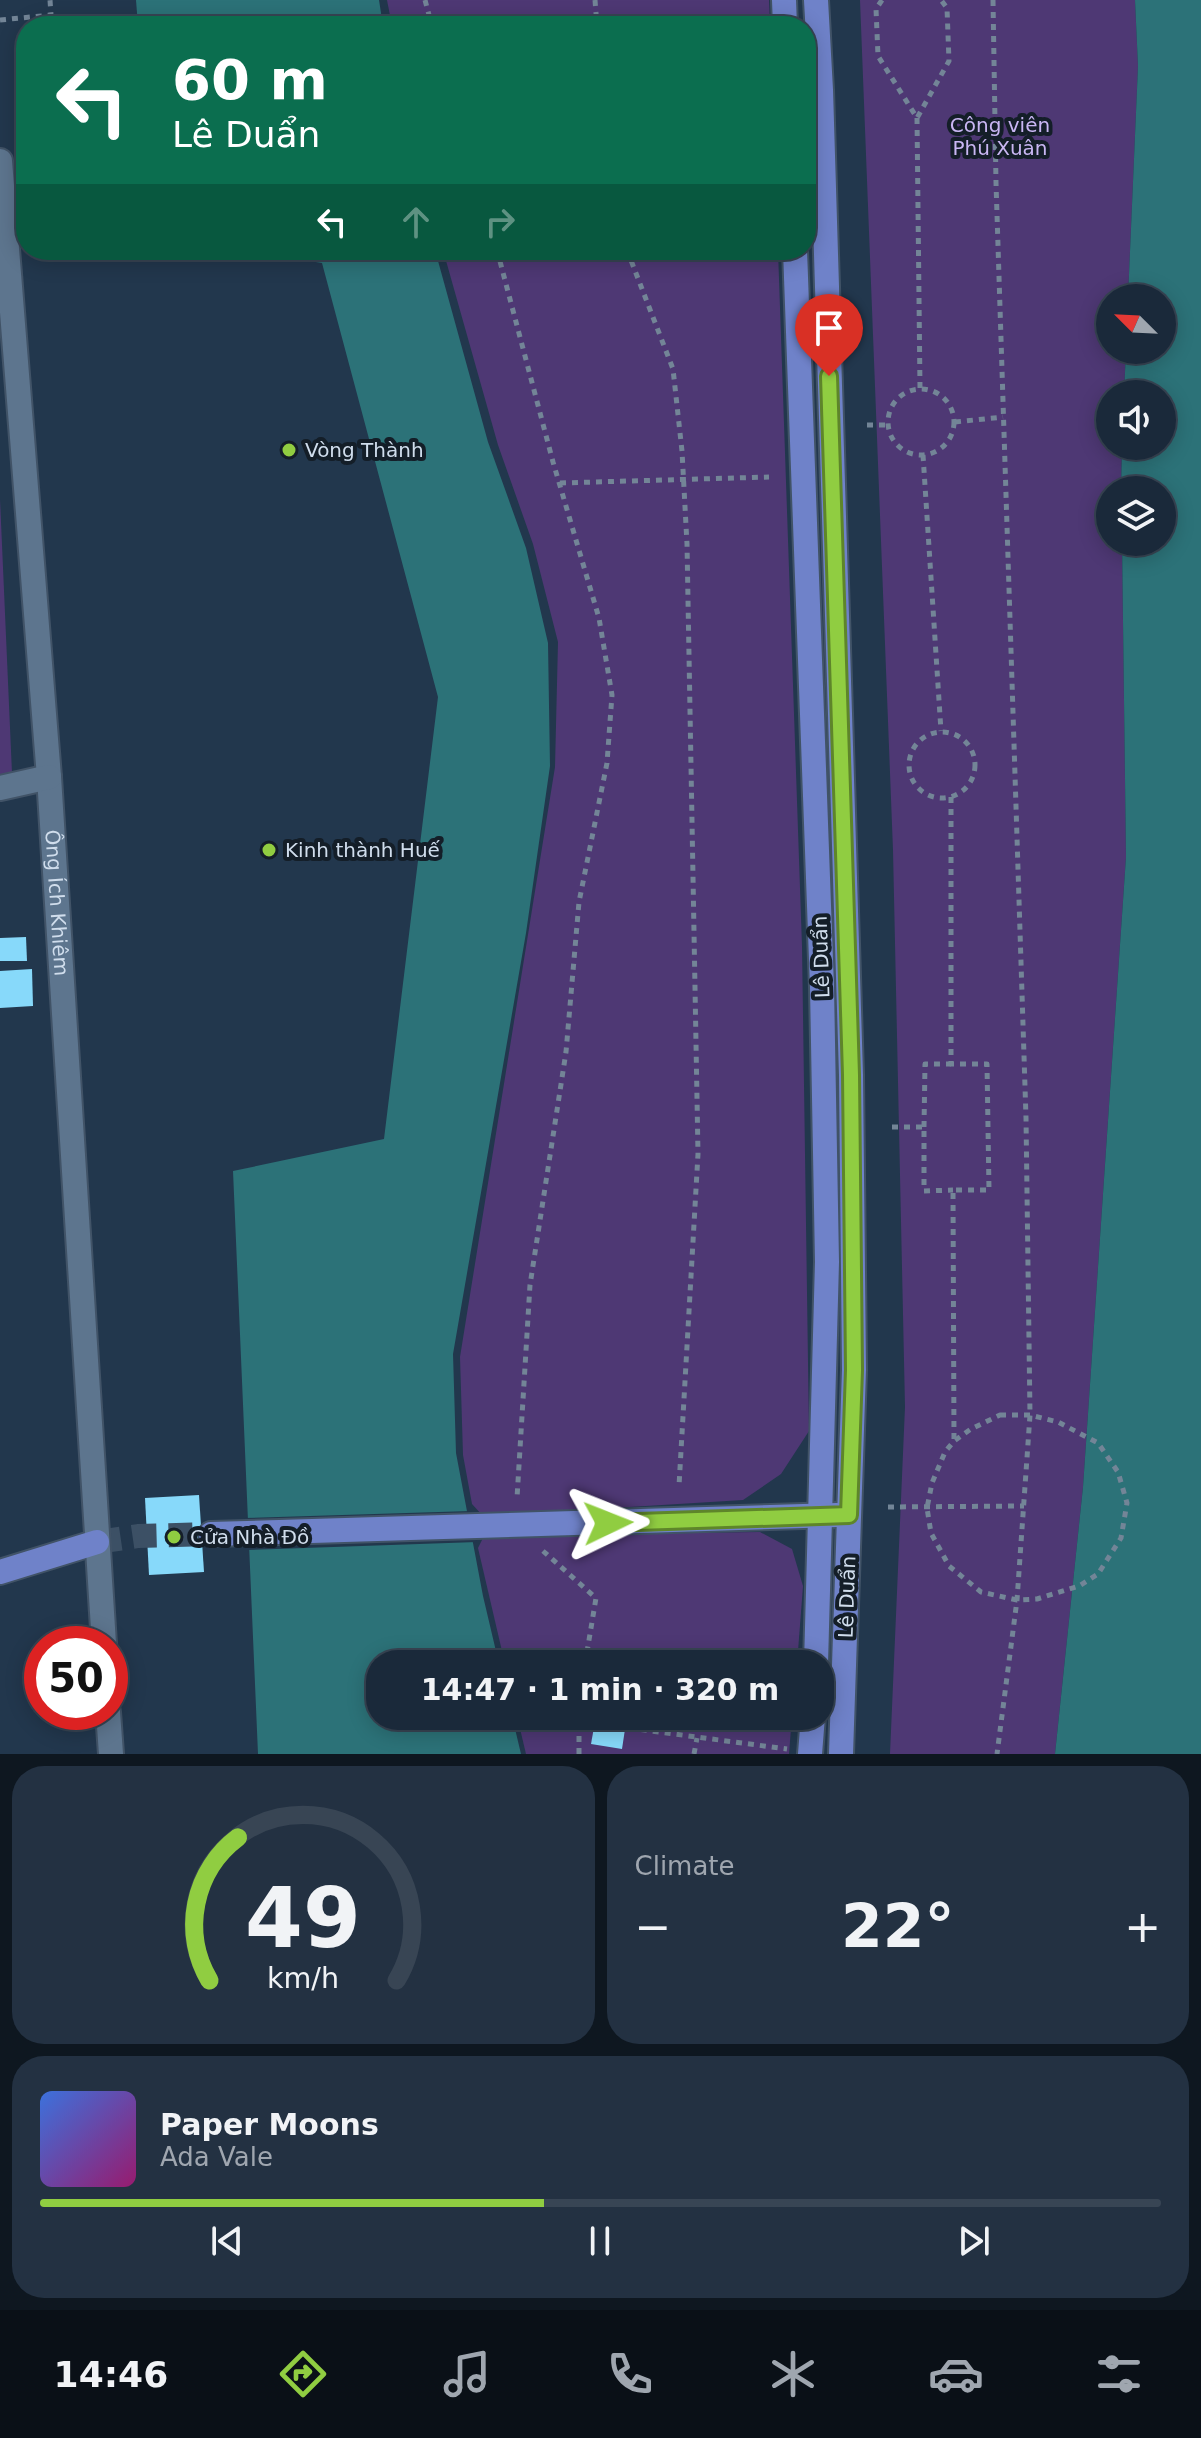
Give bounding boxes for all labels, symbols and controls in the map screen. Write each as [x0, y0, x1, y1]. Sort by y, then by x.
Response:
text: 60 m [172, 47, 328, 112]
icon: left [40, 48, 144, 152]
park label: Công viên Phú Xuân [950, 113, 1050, 160]
text: Lê Duẩn [172, 114, 320, 155]
icon: left [310, 200, 354, 244]
icon: ahead [394, 200, 438, 244]
icon: right [478, 200, 522, 244]
north arrow [1096, 284, 1176, 364]
map controls [1096, 284, 1176, 556]
pin [795, 294, 863, 376]
icon: arrive [807, 306, 851, 350]
button: sound [1096, 380, 1176, 460]
place label: Vòng Thành [305, 438, 424, 462]
marker: Vòng Thành [280, 441, 298, 459]
button: layers [1096, 476, 1176, 556]
street label: Ông Ích Khiêm [40, 829, 74, 977]
place label: Kinh thành Huế [285, 838, 441, 862]
marker: Kinh thành Huế [260, 841, 278, 859]
street label: Lê Duẩn [808, 915, 834, 999]
position arrow [566, 1481, 650, 1565]
place label: Cửa Nhà Đồ [190, 1525, 309, 1549]
marker: Cửa Nhà Đồ [165, 1528, 183, 1546]
street label: Lê Duẩn [834, 1555, 860, 1639]
speed limit sign: 50 [24, 1626, 128, 1730]
text: 14:47 · 1 min · 320 m [421, 1672, 779, 1707]
text: Climate [635, 1851, 735, 1881]
text: 49 [245, 1870, 361, 1967]
text: 22° [841, 1891, 955, 1961]
text: − [635, 1901, 671, 1952]
text: + [1124, 1901, 1161, 1952]
text: km/h [267, 1961, 339, 1995]
text: Paper Moons [160, 2107, 379, 2142]
text: Ada Vale [160, 2142, 273, 2172]
icon: previous [205, 2219, 249, 2263]
icon: pause [578, 2219, 622, 2263]
icon: next [952, 2219, 996, 2263]
icon: directions [275, 2346, 331, 2402]
icon: music [439, 2346, 495, 2402]
icon: phone [602, 2346, 658, 2402]
icon: climate [765, 2346, 821, 2402]
icon: car [928, 2346, 984, 2402]
icon: filters [1091, 2346, 1147, 2402]
text: 14:46 [54, 2354, 168, 2395]

